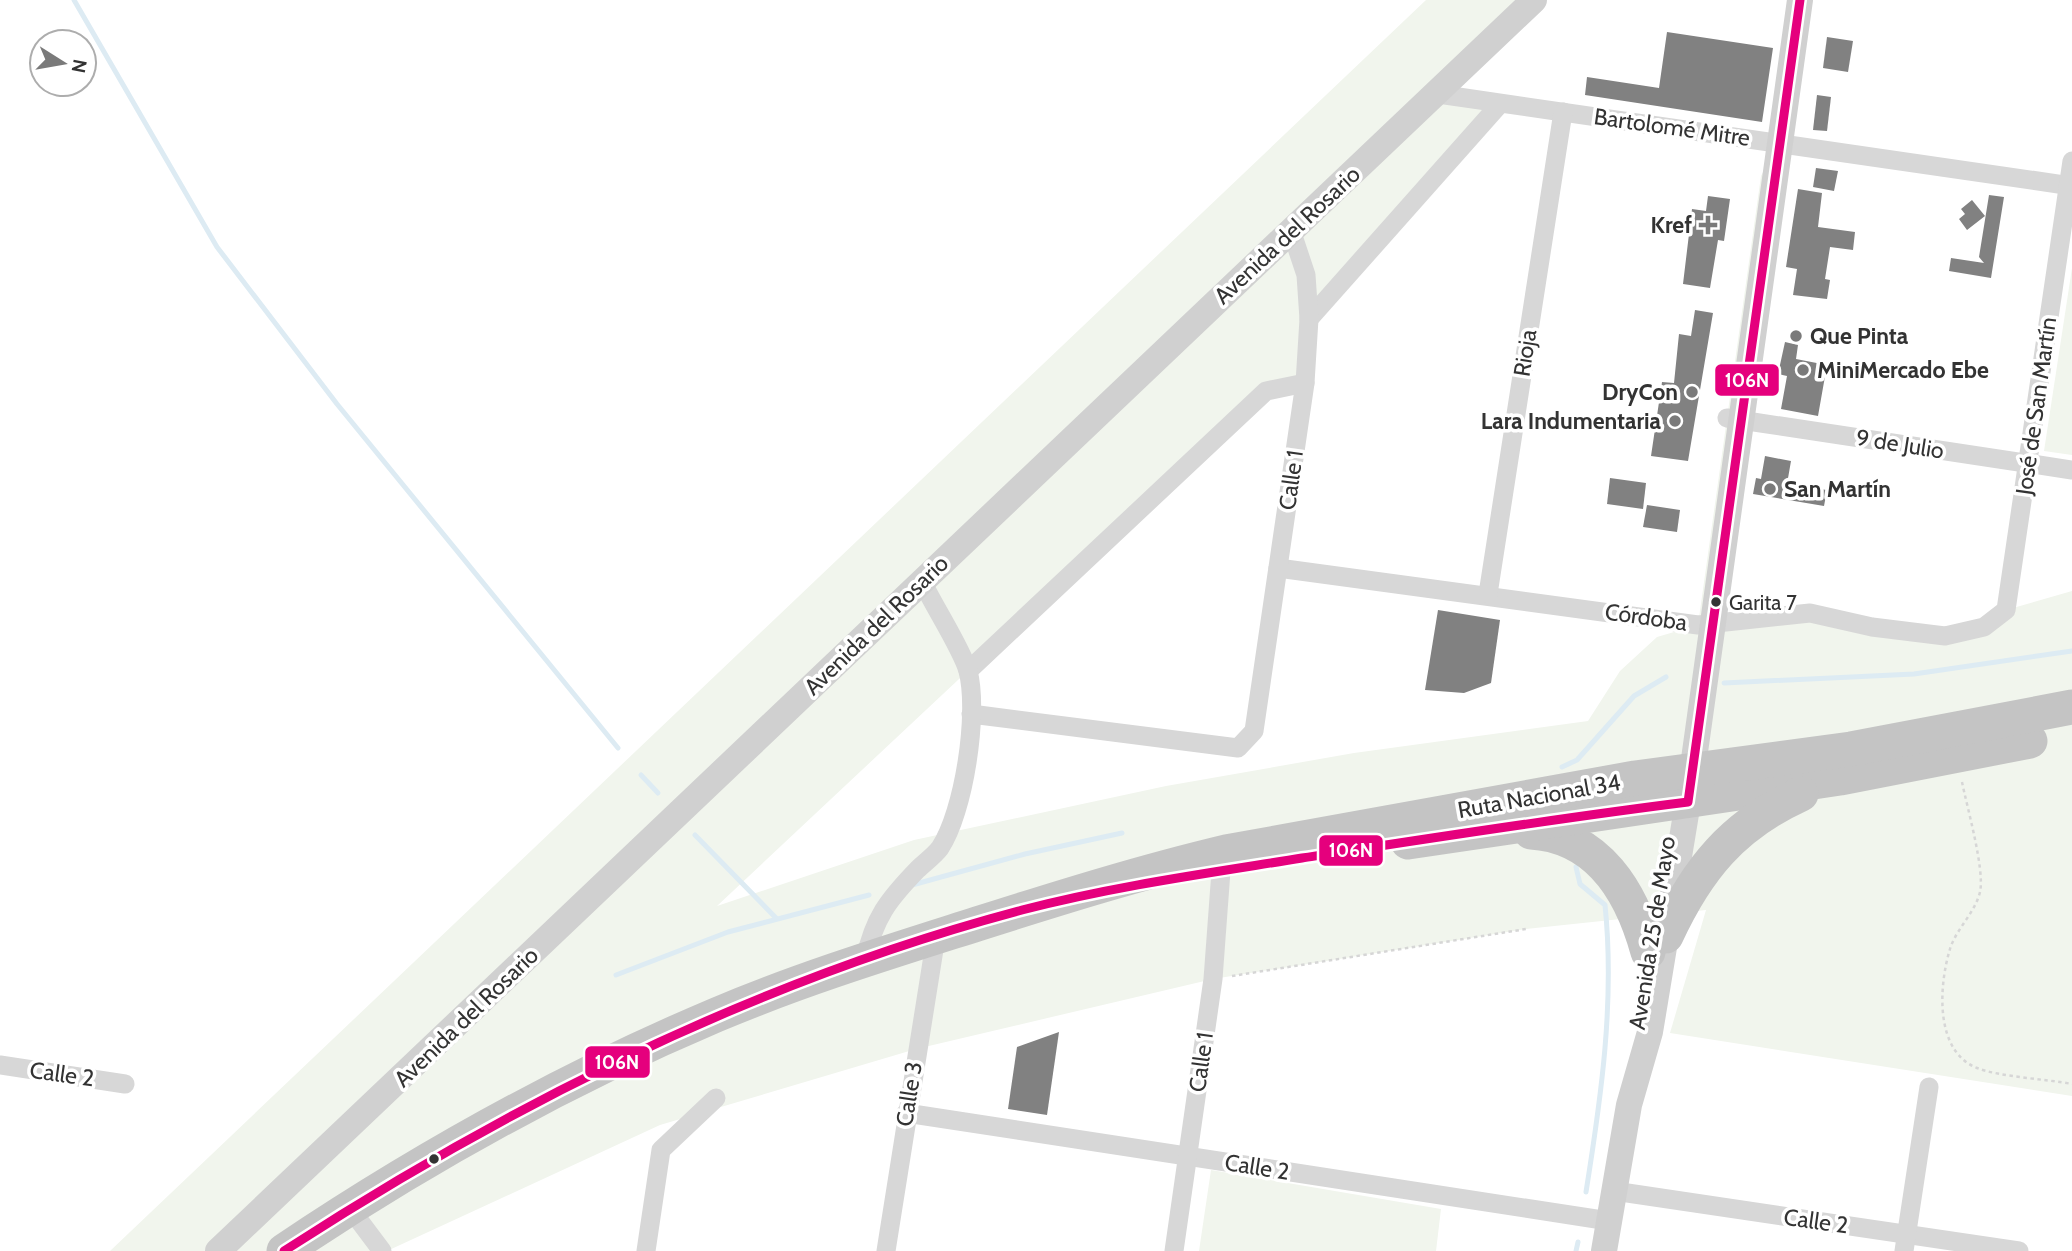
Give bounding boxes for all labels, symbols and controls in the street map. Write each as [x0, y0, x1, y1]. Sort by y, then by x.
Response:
north arrow [28, 28, 98, 98]
text: N [67, 57, 92, 75]
street label: Bartolomé Mitre [1592, 102, 1752, 152]
street label: Avenida del Rosario [1208, 160, 1366, 310]
place label: Kref [1651, 211, 1692, 239]
marker: Kref [1698, 215, 1718, 235]
street label: José de San Martín [2010, 315, 2062, 498]
place label: Que Pinta [1810, 322, 1909, 350]
street label: Rioja [1507, 328, 1543, 378]
marker: Que Pinta [1788, 328, 1804, 344]
place label: MiniMercado Ebe [1817, 356, 1989, 384]
marker: MiniMercado Ebe [1795, 362, 1811, 378]
line badge: 106N [1714, 363, 1780, 397]
text: 106N [1725, 369, 1769, 392]
place label: DryCon [1602, 378, 1678, 406]
marker: DryCon [1684, 384, 1700, 400]
place label: Lara Indumentaria [1481, 407, 1662, 435]
marker: Lara Indumentaria [1667, 413, 1683, 429]
street label: 9 de Julio [1854, 423, 1946, 465]
street label: Calle 1 [1273, 448, 1309, 512]
place label: San Martín [1784, 475, 1891, 503]
marker: San Martín [1762, 481, 1778, 497]
street label: Avenida del Rosario [798, 549, 954, 701]
place label: Garita 7 [1729, 590, 1797, 615]
marker: Garita 7 [1709, 595, 1723, 609]
street label: Córdoba [1603, 597, 1689, 637]
street label: Ruta Nacional 34 [1455, 768, 1623, 824]
line badge: 106N [1318, 834, 1384, 867]
street label: Avenida 25 de Mayo [1623, 834, 1681, 1032]
text: 106N [1329, 839, 1373, 862]
street label: Avenida del Rosario [388, 941, 544, 1093]
street label: Calle 1 [1183, 1030, 1219, 1094]
line badge: 106N [584, 1045, 651, 1079]
text: 106N [595, 1051, 639, 1074]
street label: Calle 2 [28, 1056, 96, 1092]
street label: Calle 3 [890, 1060, 928, 1128]
street label: Calle 2 [1223, 1148, 1291, 1186]
unlabelled marker [427, 1152, 441, 1166]
street label: Calle 2 [1782, 1203, 1850, 1239]

